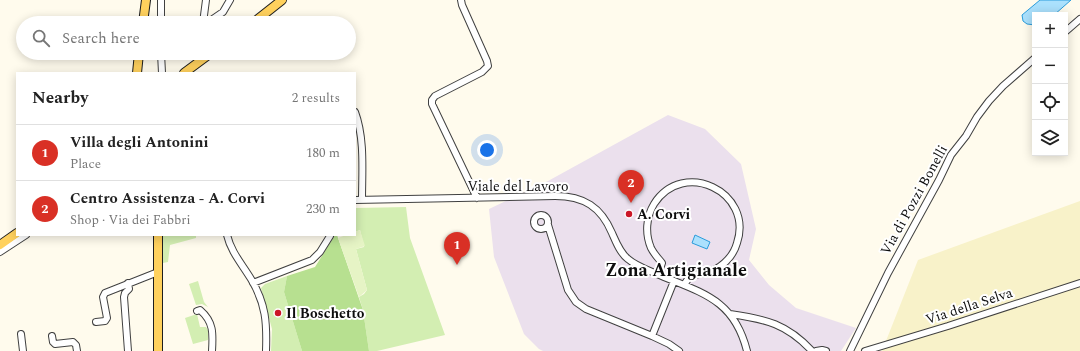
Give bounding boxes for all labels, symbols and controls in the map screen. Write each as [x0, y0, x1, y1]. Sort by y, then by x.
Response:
map controls [1032, 12, 1068, 156]
button: + [1032, 12, 1068, 48]
search box [16, 16, 356, 60]
icon: search [30, 27, 52, 49]
text: Search here [62, 27, 140, 50]
button: − [1032, 48, 1068, 84]
button: locate [1032, 84, 1068, 120]
text: Nearby [32, 85, 88, 111]
text: 2 results [292, 88, 340, 108]
button: layers [1032, 120, 1068, 156]
text: Villa degli Antonini [70, 131, 208, 154]
your location [477, 140, 497, 160]
street label: Via di Pozzi Bonelli [875, 141, 953, 259]
text: 1 [41, 143, 49, 163]
text: 180 m [306, 143, 340, 163]
text: Place [70, 154, 101, 174]
pin: 2 [618, 170, 644, 203]
street label: Viale del Lavoro [467, 176, 569, 197]
text: Centro Assistenza - A. Corvi [70, 187, 265, 210]
text: 2 [41, 199, 49, 219]
text: 230 m [306, 199, 340, 219]
place label: A. Corvi [637, 204, 690, 225]
marker: A. Corvi [624, 209, 634, 219]
text: Shop · Via dei Fabbri [70, 210, 191, 230]
pin: 1 [444, 232, 470, 265]
district label: Zona Artigianale [605, 257, 747, 284]
street label: Via della Selva [923, 282, 1015, 330]
place label: Il Boschetto [286, 303, 365, 324]
marker: Il Boschetto [273, 308, 283, 318]

